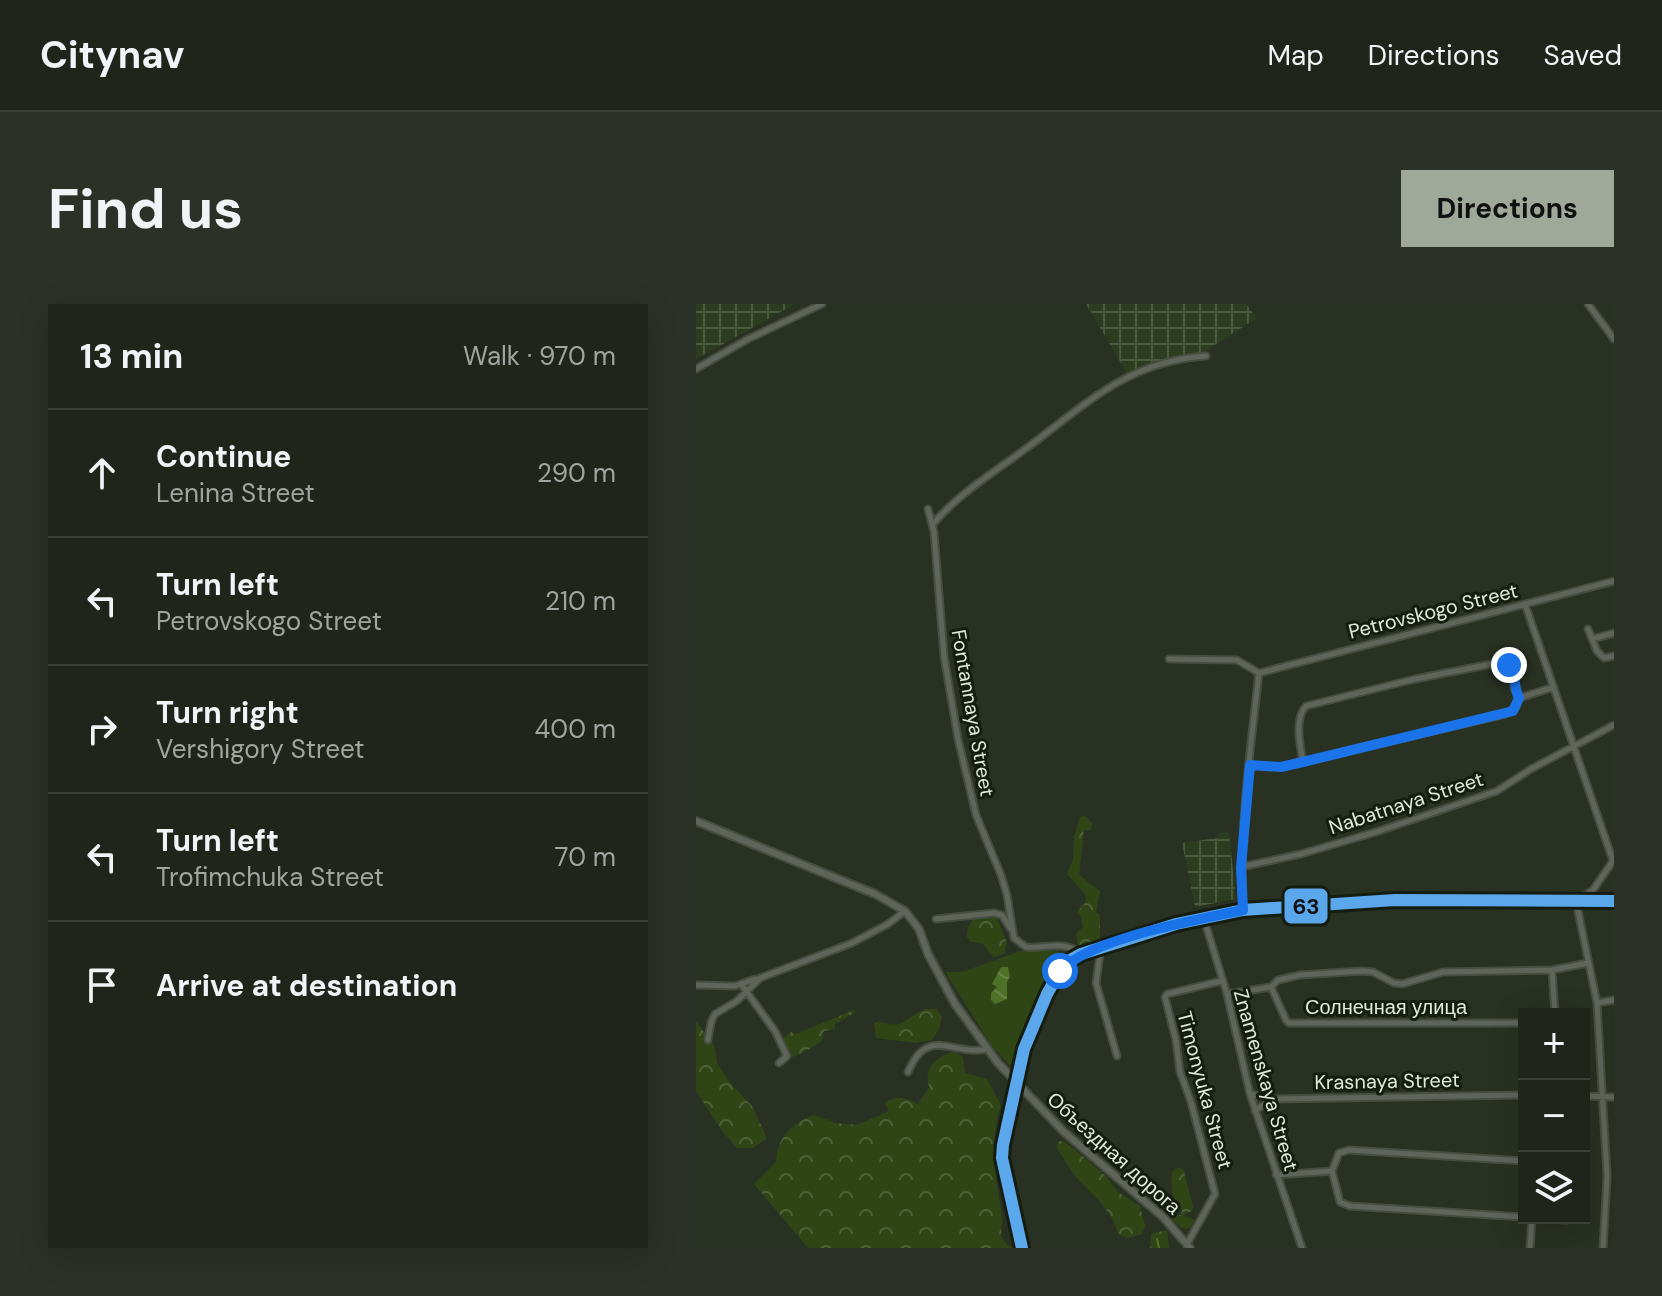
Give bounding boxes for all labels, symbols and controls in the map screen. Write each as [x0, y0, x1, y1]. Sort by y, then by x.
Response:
text: Citynav [40, 30, 184, 80]
text: Map [1267, 37, 1324, 74]
text: Directions [1368, 37, 1500, 74]
text: Saved [1544, 37, 1622, 74]
button: Directions [1401, 170, 1614, 247]
text: Find us [48, 172, 243, 245]
text: 13 min [80, 334, 183, 379]
text: Walk · 970 m [463, 339, 616, 373]
text: Continue [156, 437, 291, 476]
icon: ahead [80, 451, 124, 495]
text: 290 m [537, 456, 616, 490]
text: Lenina Street [156, 476, 315, 510]
text: Turn left [156, 565, 279, 604]
street label: Petrovskogo Street [1346, 577, 1521, 645]
icon: left [80, 579, 124, 623]
text: 210 m [545, 584, 616, 618]
text: Petrovskogo Street [156, 604, 382, 638]
street label: Fontannaya Street [946, 627, 1001, 799]
route end [1491, 647, 1527, 683]
text: Turn right [156, 693, 299, 732]
icon: right [80, 707, 124, 751]
text: 400 m [535, 712, 616, 746]
text: Vershigory Street [156, 732, 364, 766]
street label: Nabatnaya Street [1325, 766, 1487, 840]
text: Turn left [156, 821, 279, 860]
icon: left [80, 835, 124, 879]
text: 70 m [555, 840, 616, 874]
text: Trofimchuka Street [156, 860, 384, 894]
line badge: 63 [1283, 887, 1329, 925]
text: 63 [1292, 892, 1320, 921]
route start [1042, 953, 1078, 989]
icon: arrive [80, 963, 124, 1007]
text: Arrive at destination [156, 966, 457, 1005]
street label: Znamenskaya Street [1228, 986, 1304, 1174]
street label: Солнечная улица [1305, 994, 1468, 1020]
street label: Timonyuka Street [1171, 1008, 1239, 1172]
map controls [1518, 1008, 1590, 1224]
button: + [1518, 1008, 1590, 1080]
street label: Krasnaya Street [1314, 1067, 1460, 1095]
button: − [1518, 1080, 1590, 1152]
street label: Объездная дорога [1042, 1086, 1187, 1221]
button: layers [1518, 1152, 1590, 1224]

